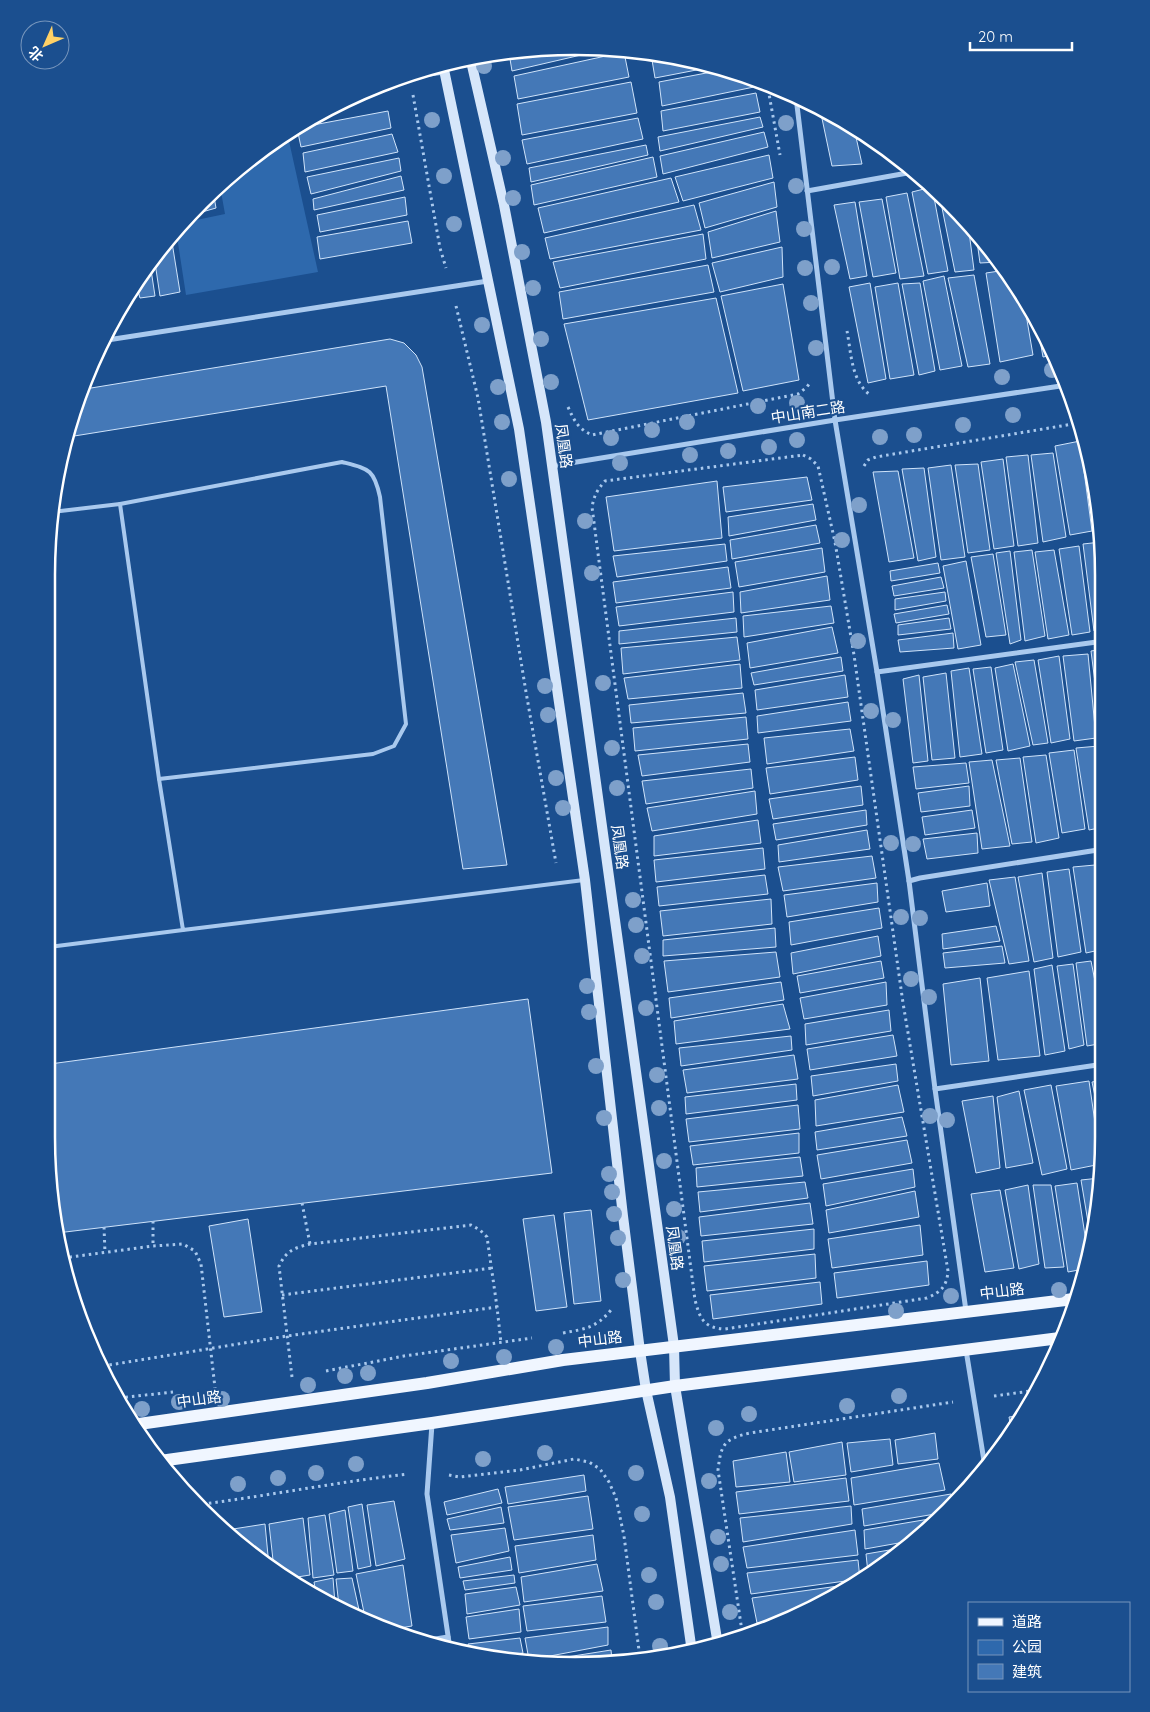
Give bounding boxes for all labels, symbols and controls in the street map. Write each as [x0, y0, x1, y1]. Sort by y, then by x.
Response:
north arrow [20, 20, 70, 70]
scale bar [970, 20, 1072, 52]
text: 20 m [978, 27, 1013, 46]
text: 北 [24, 43, 47, 66]
street label: 中山南二路 [769, 397, 847, 427]
street label: 凤凰路 [551, 422, 577, 470]
street label: 凤凰路 [607, 823, 633, 871]
street label: 凤凰路 [662, 1224, 688, 1272]
street label: 中山路 [979, 1279, 1025, 1303]
street label: 中山路 [577, 1327, 623, 1351]
street label: 中山路 [175, 1386, 223, 1412]
legend [968, 1602, 1130, 1692]
text: 道路 [1012, 1612, 1042, 1631]
text: 公园 [1012, 1637, 1042, 1656]
text: 建筑 [1012, 1662, 1042, 1681]

